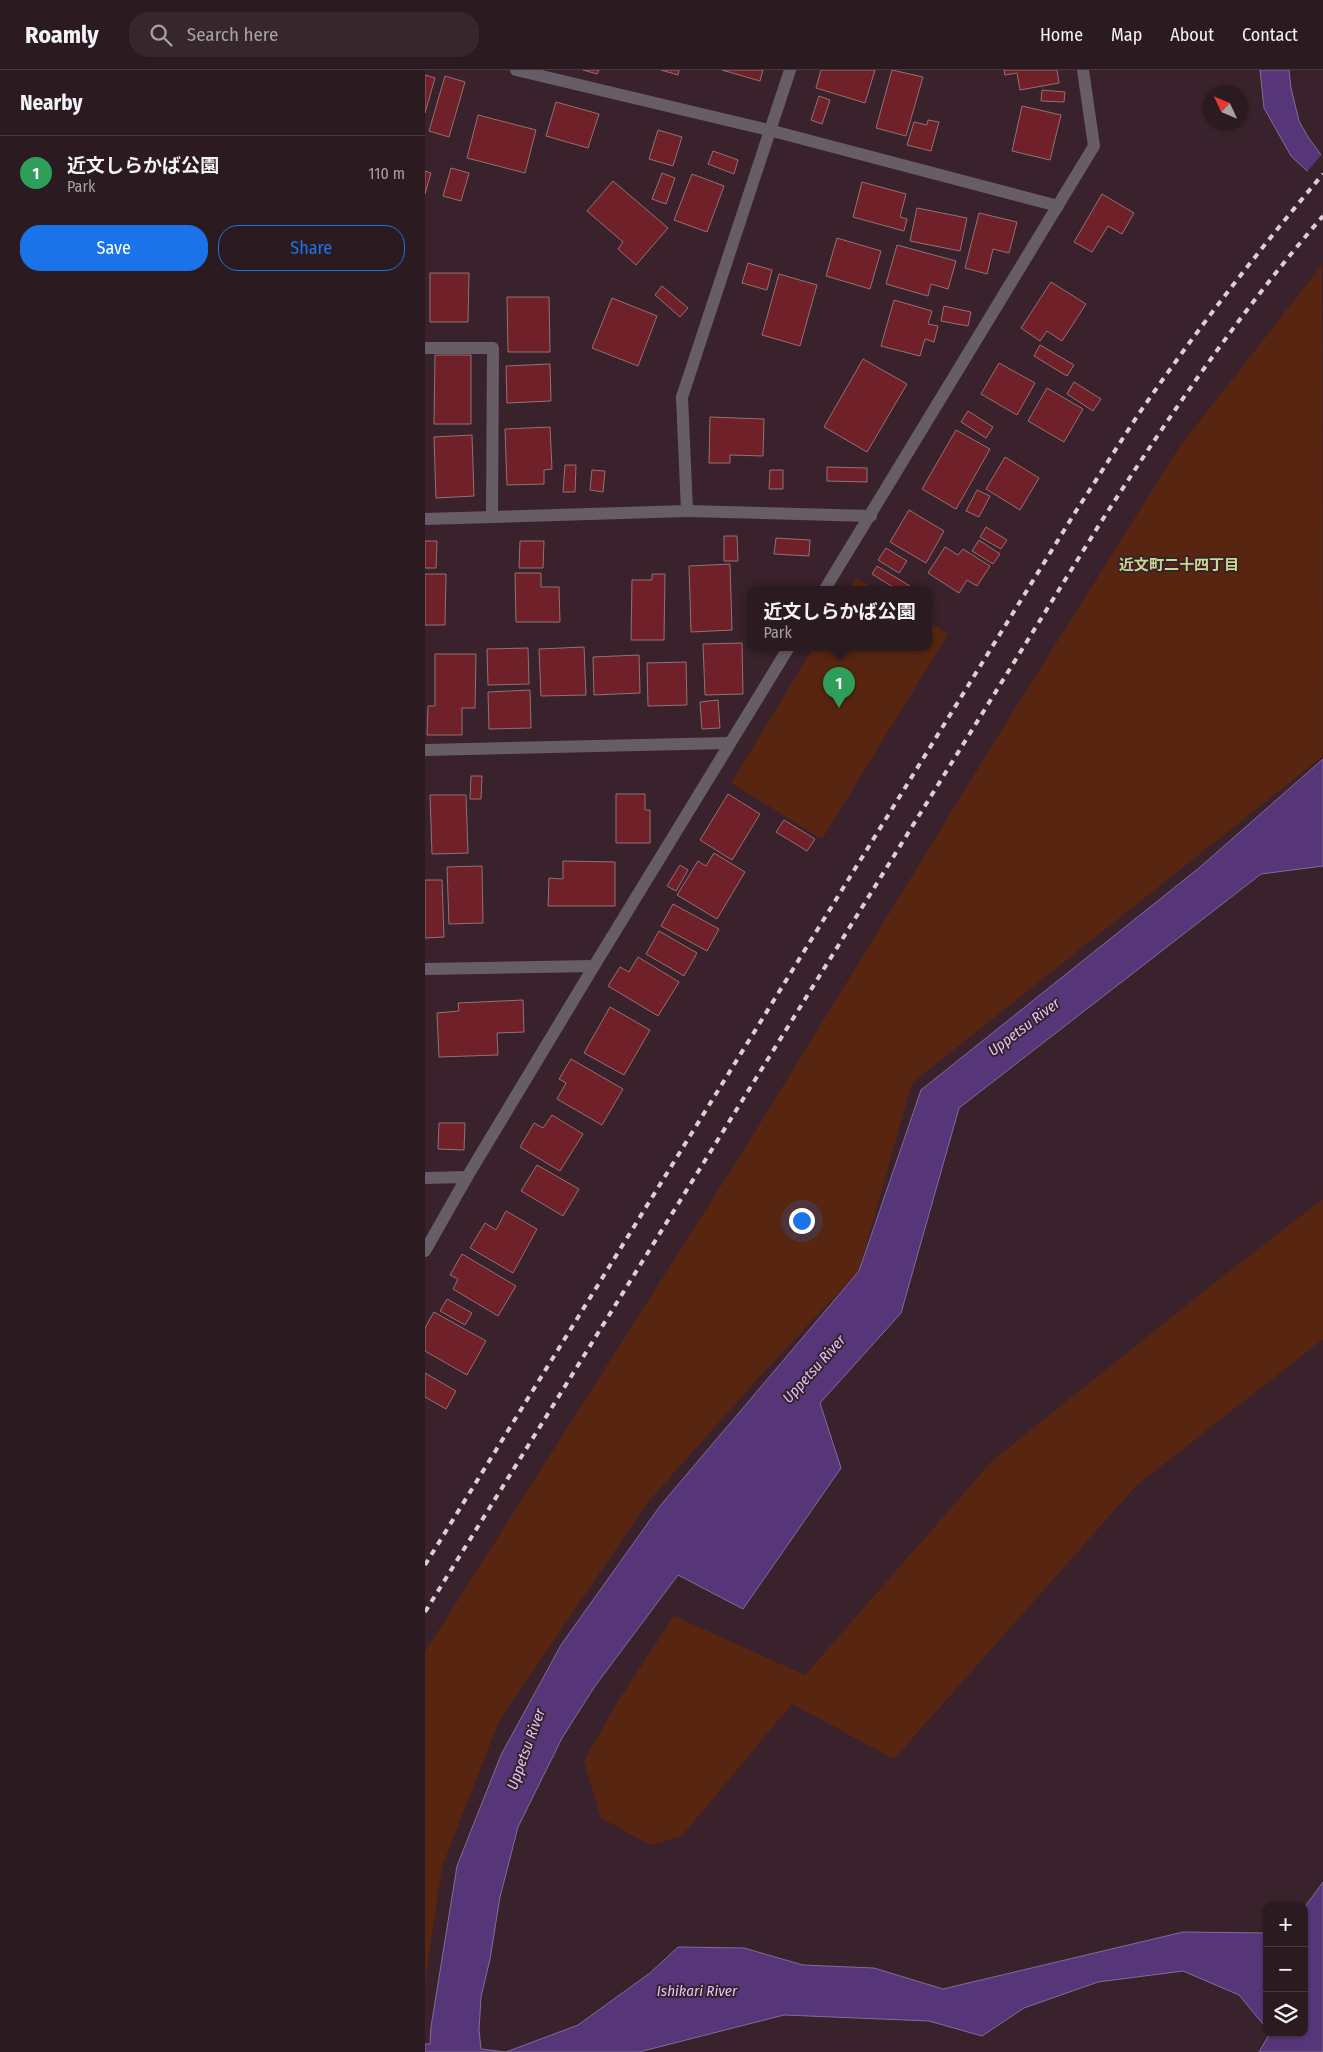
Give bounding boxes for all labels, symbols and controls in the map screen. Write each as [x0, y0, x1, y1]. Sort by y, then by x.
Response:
search box [129, 12, 479, 57]
text: Roamly [25, 21, 99, 49]
icon: search [147, 21, 175, 49]
text: Search here [187, 23, 278, 46]
text: Home [1040, 24, 1083, 46]
text: Map [1111, 24, 1142, 46]
text: About [1170, 24, 1214, 46]
text: Contact [1242, 24, 1298, 46]
north arrow [1203, 85, 1248, 130]
text: Nearby [20, 90, 82, 116]
text: 近文しらかば公園 [67, 154, 219, 177]
text: 1 [33, 164, 39, 183]
text: 110 m [368, 164, 405, 183]
text: Park [67, 177, 95, 196]
button: Save [20, 225, 208, 271]
button: Share [218, 225, 405, 271]
district label: 近文町二十四丁目 [1119, 556, 1239, 574]
popup [747, 586, 932, 651]
text: 近文しらかば公園 [763, 600, 916, 623]
text: Park [763, 623, 792, 642]
pin: 1 [823, 667, 855, 708]
water label: Uppetsu River [985, 994, 1064, 1060]
your location [789, 1208, 815, 1234]
water label: Uppetsu River [779, 1331, 850, 1407]
water label: Uppetsu River [503, 1705, 549, 1792]
map controls [1263, 1902, 1308, 2037]
button: + [1263, 1902, 1308, 1947]
button: − [1263, 1947, 1308, 1992]
water label: Ishikari River [657, 1982, 738, 2000]
button: layers [1263, 1992, 1308, 2037]

